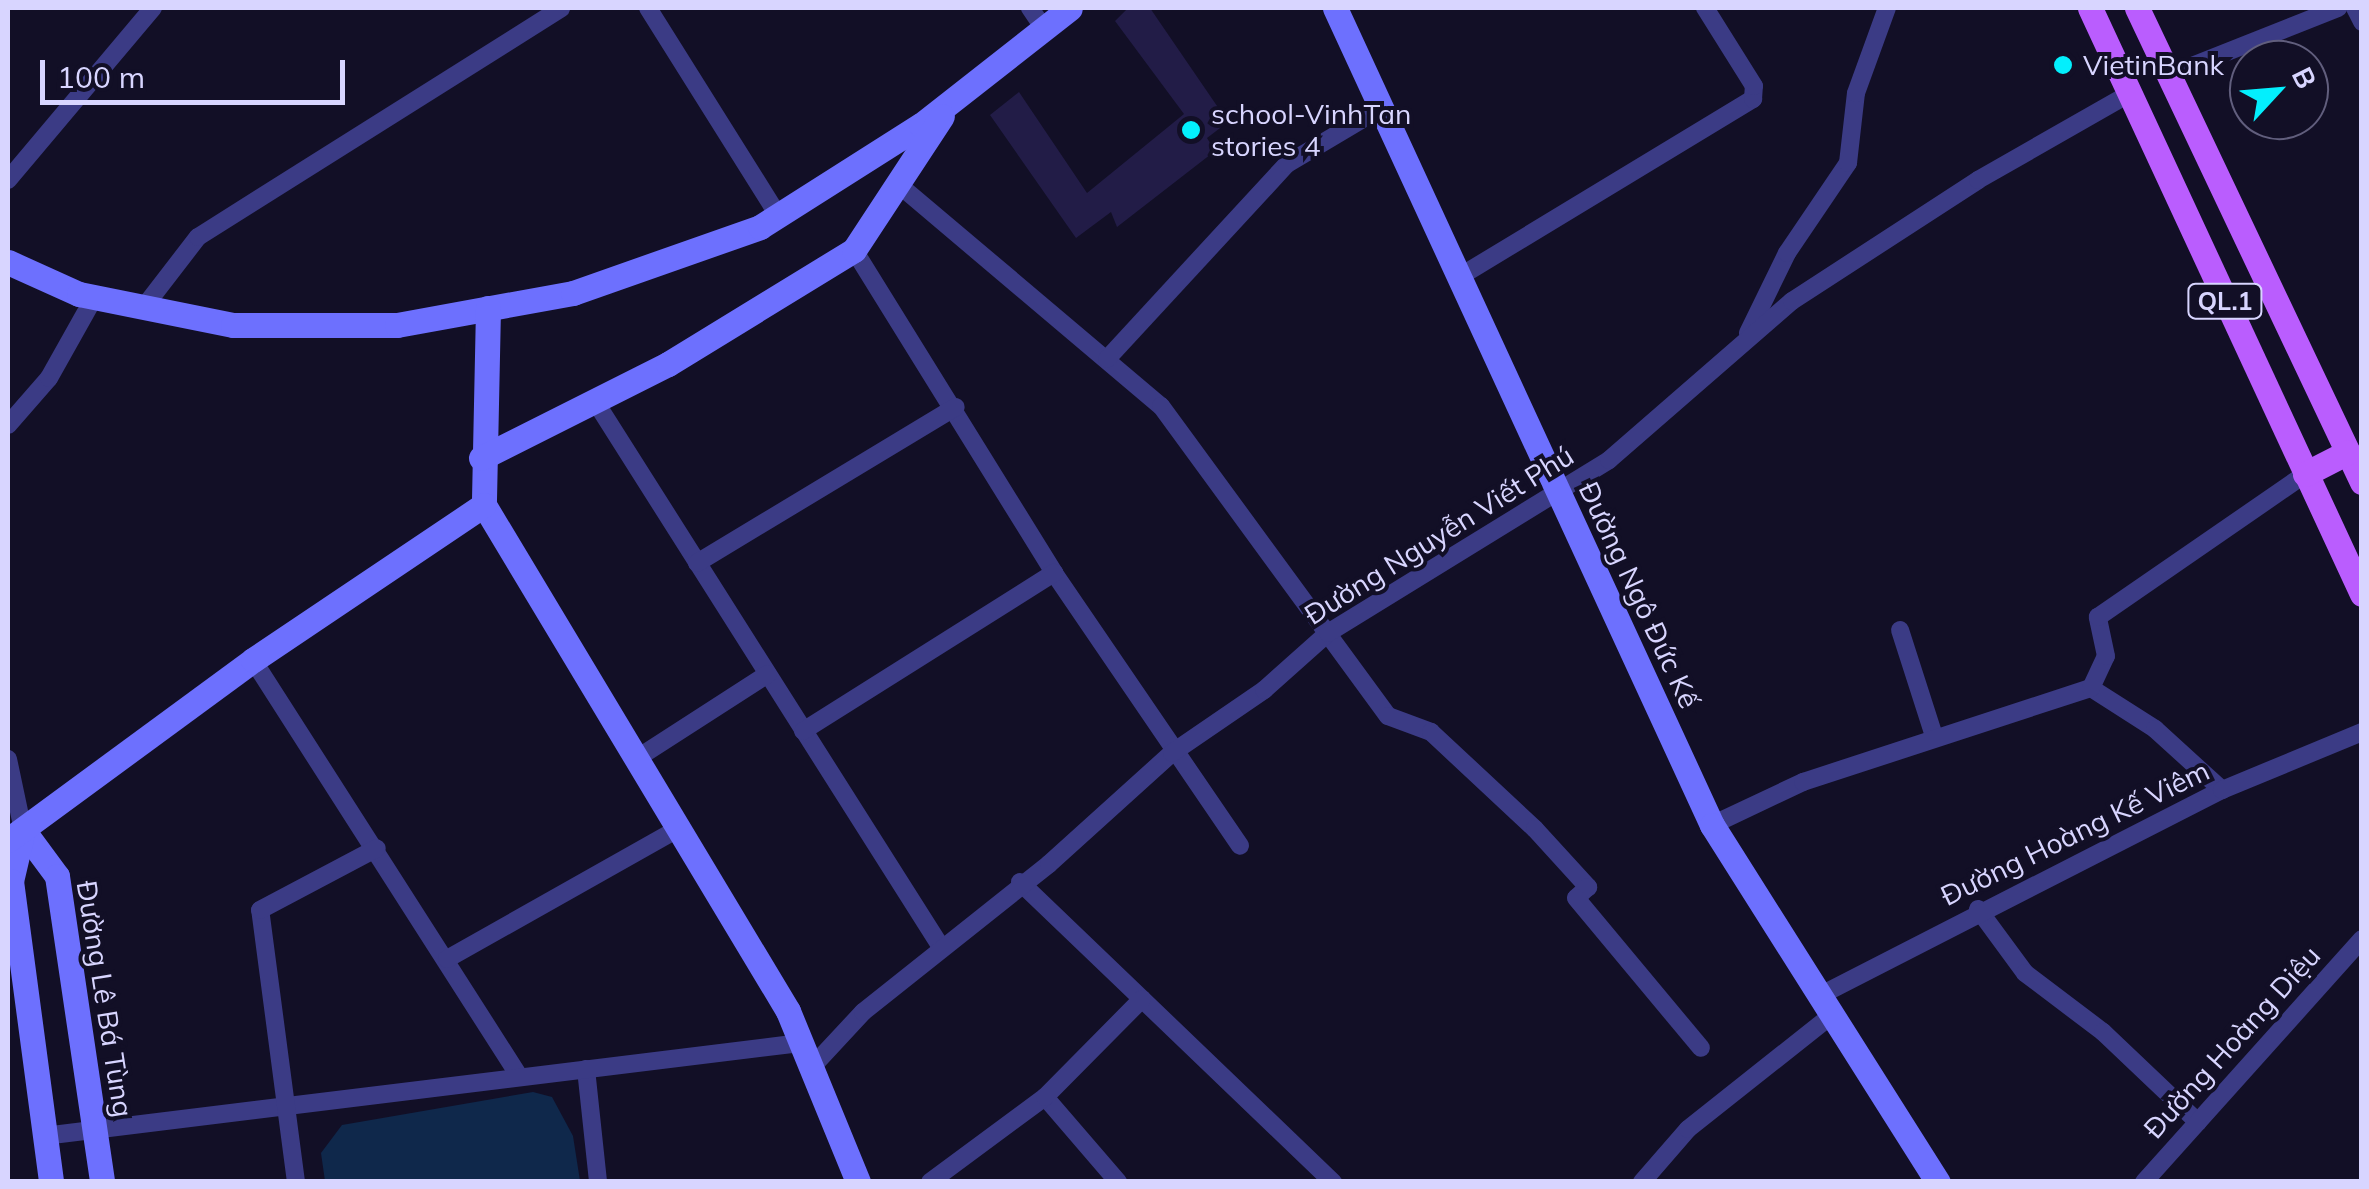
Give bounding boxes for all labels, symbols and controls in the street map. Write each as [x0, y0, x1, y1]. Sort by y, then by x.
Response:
scale bar [45, 40, 350, 102]
north arrow [2229, 40, 2329, 140]
place label: VietinBank [2083, 48, 2224, 82]
marker: VietinBank [2052, 54, 2074, 76]
text: 100 m [57, 58, 145, 96]
text: B [2285, 61, 2325, 94]
place label: school-VinhTan stories 4 [1211, 97, 1411, 163]
marker: school-VinhTan stories 4 [1180, 119, 1202, 141]
road number: QL.1 [2185, 281, 2265, 321]
street label: Đường Nguyễn Viết Phú [1298, 438, 1580, 632]
street label: Đường Ngô Đức Kế [1572, 477, 1706, 713]
street label: Đường Hoàng Kế Viêm [1935, 753, 2215, 913]
street label: Đường Lê Bá Tùng [70, 878, 140, 1120]
street label: Đường Hoàng Diệu [2137, 939, 2327, 1145]

